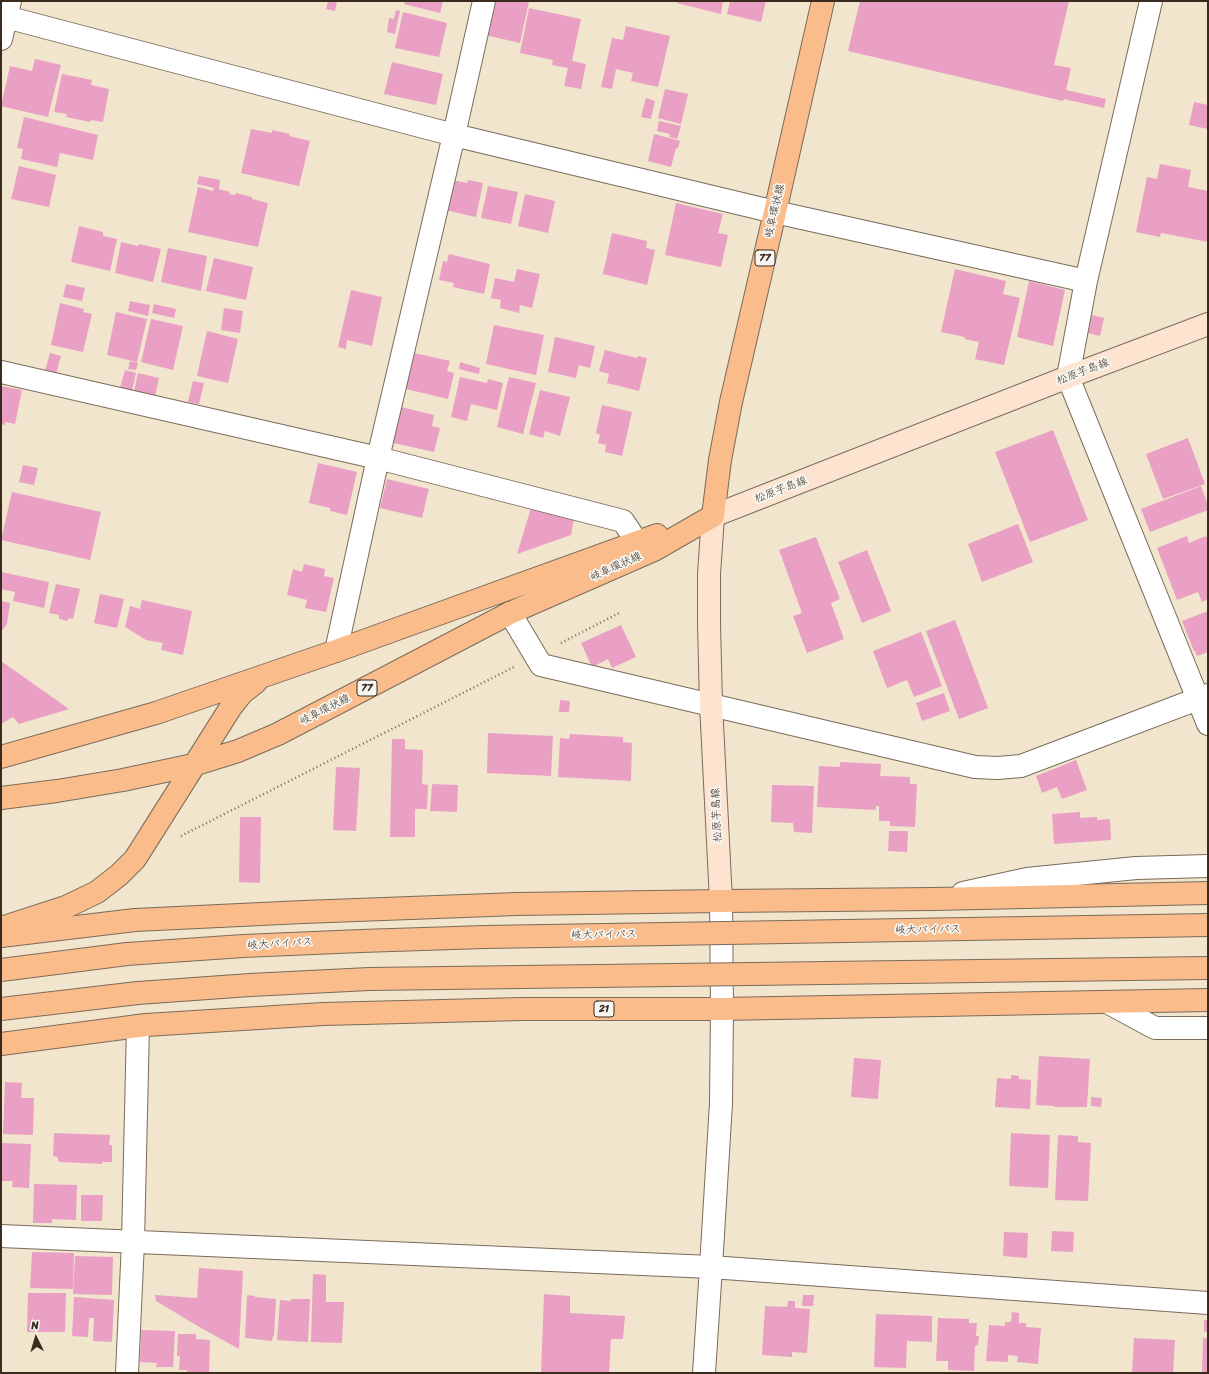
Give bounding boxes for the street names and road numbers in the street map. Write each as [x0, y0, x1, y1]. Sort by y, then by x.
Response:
street label: 岐阜環状線 [762, 183, 788, 239]
road number: 77 [755, 250, 775, 266]
street label: 松原芋島線 [1055, 356, 1111, 388]
street label: 松原芋島線 [753, 474, 809, 506]
street label: 岐阜環状線 [588, 550, 644, 584]
road number: 77 [357, 680, 377, 696]
street label: 岐阜環状線 [298, 692, 352, 728]
street label: 松原芋島線 [709, 787, 725, 843]
street label: 岐大バイパス [895, 923, 961, 937]
street label: 岐大バイパス [571, 928, 637, 942]
street label: 岐大バイパス [247, 936, 313, 952]
road number: 21 [594, 1001, 614, 1017]

